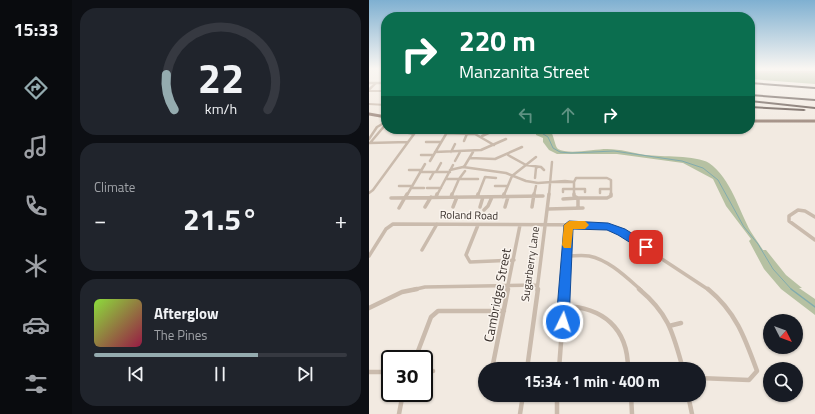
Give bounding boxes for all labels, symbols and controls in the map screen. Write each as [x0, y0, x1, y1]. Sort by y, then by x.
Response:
text: 15:33 [14, 16, 58, 43]
text: 220 m [459, 19, 536, 62]
icon: right [393, 28, 445, 80]
text: 22 [197, 45, 244, 108]
text: Manzanita Street [459, 58, 589, 85]
icon: directions [22, 74, 50, 102]
text: km/h [204, 97, 237, 119]
icon: left [515, 104, 537, 126]
icon: ahead [557, 104, 579, 126]
icon: right [599, 104, 621, 126]
icon: music [22, 133, 50, 161]
text: Climate [94, 177, 135, 197]
icon: phone [22, 192, 50, 220]
text: 21.5° [183, 196, 258, 242]
text: − [94, 203, 106, 237]
text: + [335, 203, 347, 237]
street label: Roland Road [440, 206, 499, 224]
street label: Sugarberry Lane [517, 225, 543, 303]
pin [629, 230, 663, 264]
icon: arrive [635, 236, 657, 258]
street label: Cambridge Street [478, 246, 516, 344]
icon: climate [22, 252, 50, 280]
position arrow [542, 301, 584, 343]
text: Afterglow [154, 302, 219, 325]
icon: car [22, 311, 50, 339]
north arrow [763, 314, 803, 354]
map controls [763, 314, 803, 402]
text: The Pines [154, 325, 207, 345]
speed limit sign: 30 [381, 350, 433, 402]
button: search [763, 362, 803, 402]
icon: previous [125, 363, 147, 385]
icon: pause [209, 363, 231, 385]
icon: next [294, 363, 316, 385]
icon: filters [22, 370, 50, 398]
text: 15:34 · 1 min · 400 m [524, 370, 660, 393]

